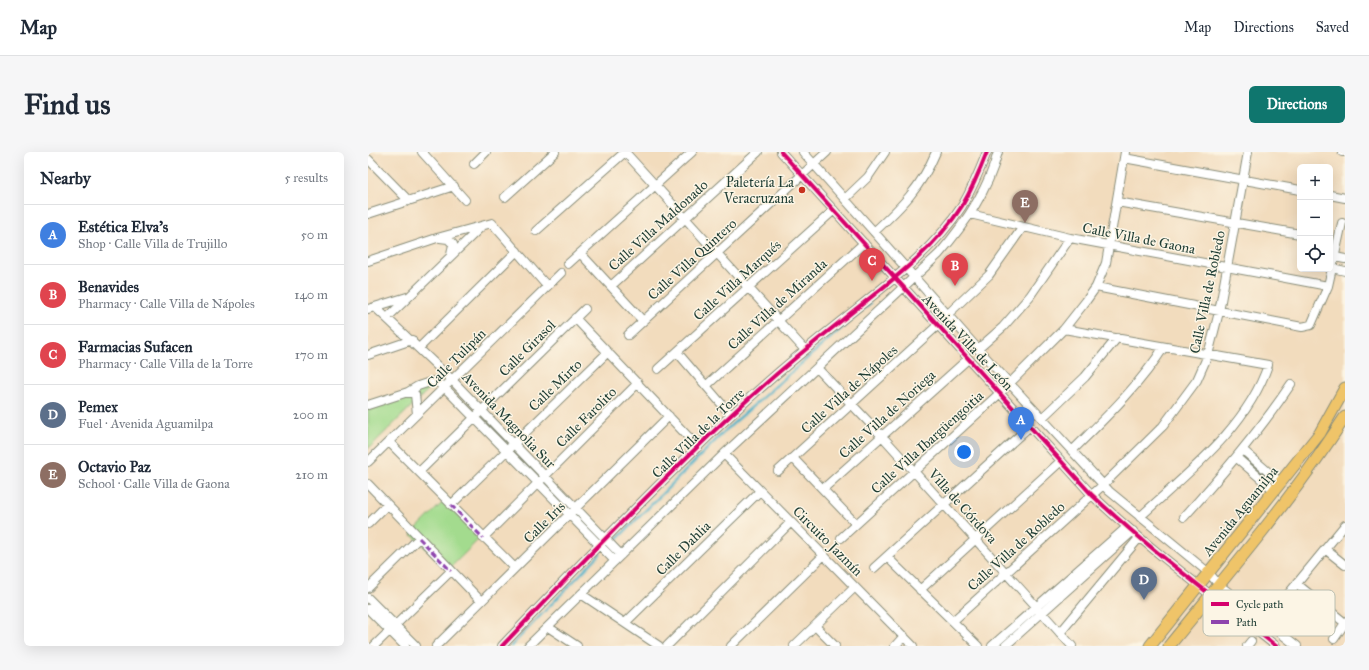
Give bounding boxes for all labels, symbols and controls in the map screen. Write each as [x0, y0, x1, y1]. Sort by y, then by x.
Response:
text: Map [20, 16, 57, 39]
text: Map [1184, 19, 1211, 36]
text: Directions [1233, 19, 1294, 36]
text: Saved [1316, 19, 1349, 36]
button: Directions [1249, 86, 1345, 123]
text: Find us [24, 87, 110, 122]
map controls [1297, 164, 1333, 272]
button: + [1297, 164, 1333, 200]
text: Nearby [40, 168, 91, 189]
text: 5 results [284, 170, 328, 186]
place label: Paletería La Veracruzana [723, 174, 794, 207]
street label: Calle Villa Maldonado [605, 176, 712, 274]
marker: Paletería La Veracruzana [797, 185, 807, 195]
pin: E [1012, 190, 1038, 223]
button: − [1297, 200, 1333, 236]
street label: Calle Villa Quintero [644, 215, 740, 304]
text: Estética Elva’s [78, 218, 168, 236]
street label: Calle Villa de Gaona [1081, 219, 1197, 258]
text: A [49, 227, 57, 243]
text: 50 m [301, 227, 328, 243]
street label: Calle Villa de Robledo [1186, 229, 1229, 355]
text: Shop · Calle Villa de Trujillo [78, 236, 227, 252]
street label: Calle Villa Marqués [690, 236, 786, 325]
button: locate [1297, 236, 1333, 272]
pin: C [859, 248, 885, 281]
pin: B [942, 253, 968, 286]
street label: Calle Villa de Miranda [724, 255, 831, 353]
text: Benavides [78, 278, 139, 296]
text: B [49, 287, 57, 303]
text: 140 m [294, 287, 328, 303]
street label: Avenida Villa de León [918, 290, 1017, 394]
text: Pharmacy · Calle Villa de Nápoles [78, 296, 255, 312]
street label: Calle Girasol [496, 316, 559, 380]
street label: Calle Tulipán [423, 325, 490, 392]
text: Farmacias Sufacen [78, 338, 193, 356]
street label: Calle Villa de Nápoles [798, 342, 901, 437]
text: C [49, 347, 57, 363]
text: 170 m [295, 347, 328, 363]
text: Pharmacy · Calle Villa de la Torre [78, 356, 253, 372]
street label: Calle Mirto [525, 356, 586, 415]
street label: Calle Villa de Noriega [836, 367, 939, 462]
street label: Avenida Magnolia Sur [458, 368, 560, 473]
street label: Calle Farolito [553, 384, 620, 451]
street label: Calle Villa de la Torre [648, 385, 748, 482]
street label: Calle Villa Ibargüengoitia [868, 387, 987, 497]
text: Pemex [78, 398, 118, 416]
text: D [48, 407, 58, 423]
text: 200 m [293, 407, 328, 423]
pin: A [1008, 407, 1034, 440]
text: Fuel · Avenida Aguamilpa [78, 416, 213, 432]
your location [954, 442, 974, 462]
text: Octavio Paz [78, 458, 151, 476]
street label: Avenida Aguamilpa [1198, 463, 1282, 560]
street label: Villa de Córdova [924, 465, 1001, 547]
text: E [48, 467, 58, 483]
text: 210 m [295, 467, 328, 483]
text: School · Calle Villa de Gaona [78, 476, 230, 492]
street label: Calle Iris [520, 498, 569, 547]
street label: Calle Villa de Robledo [964, 498, 1069, 595]
street label: Circuito Jazmín [788, 503, 866, 581]
street label: Calle Dahlia [653, 517, 714, 579]
pin: D [1131, 567, 1157, 600]
legend [1203, 590, 1335, 636]
text: Cycle path [1236, 598, 1283, 611]
text: Path [1236, 616, 1257, 629]

